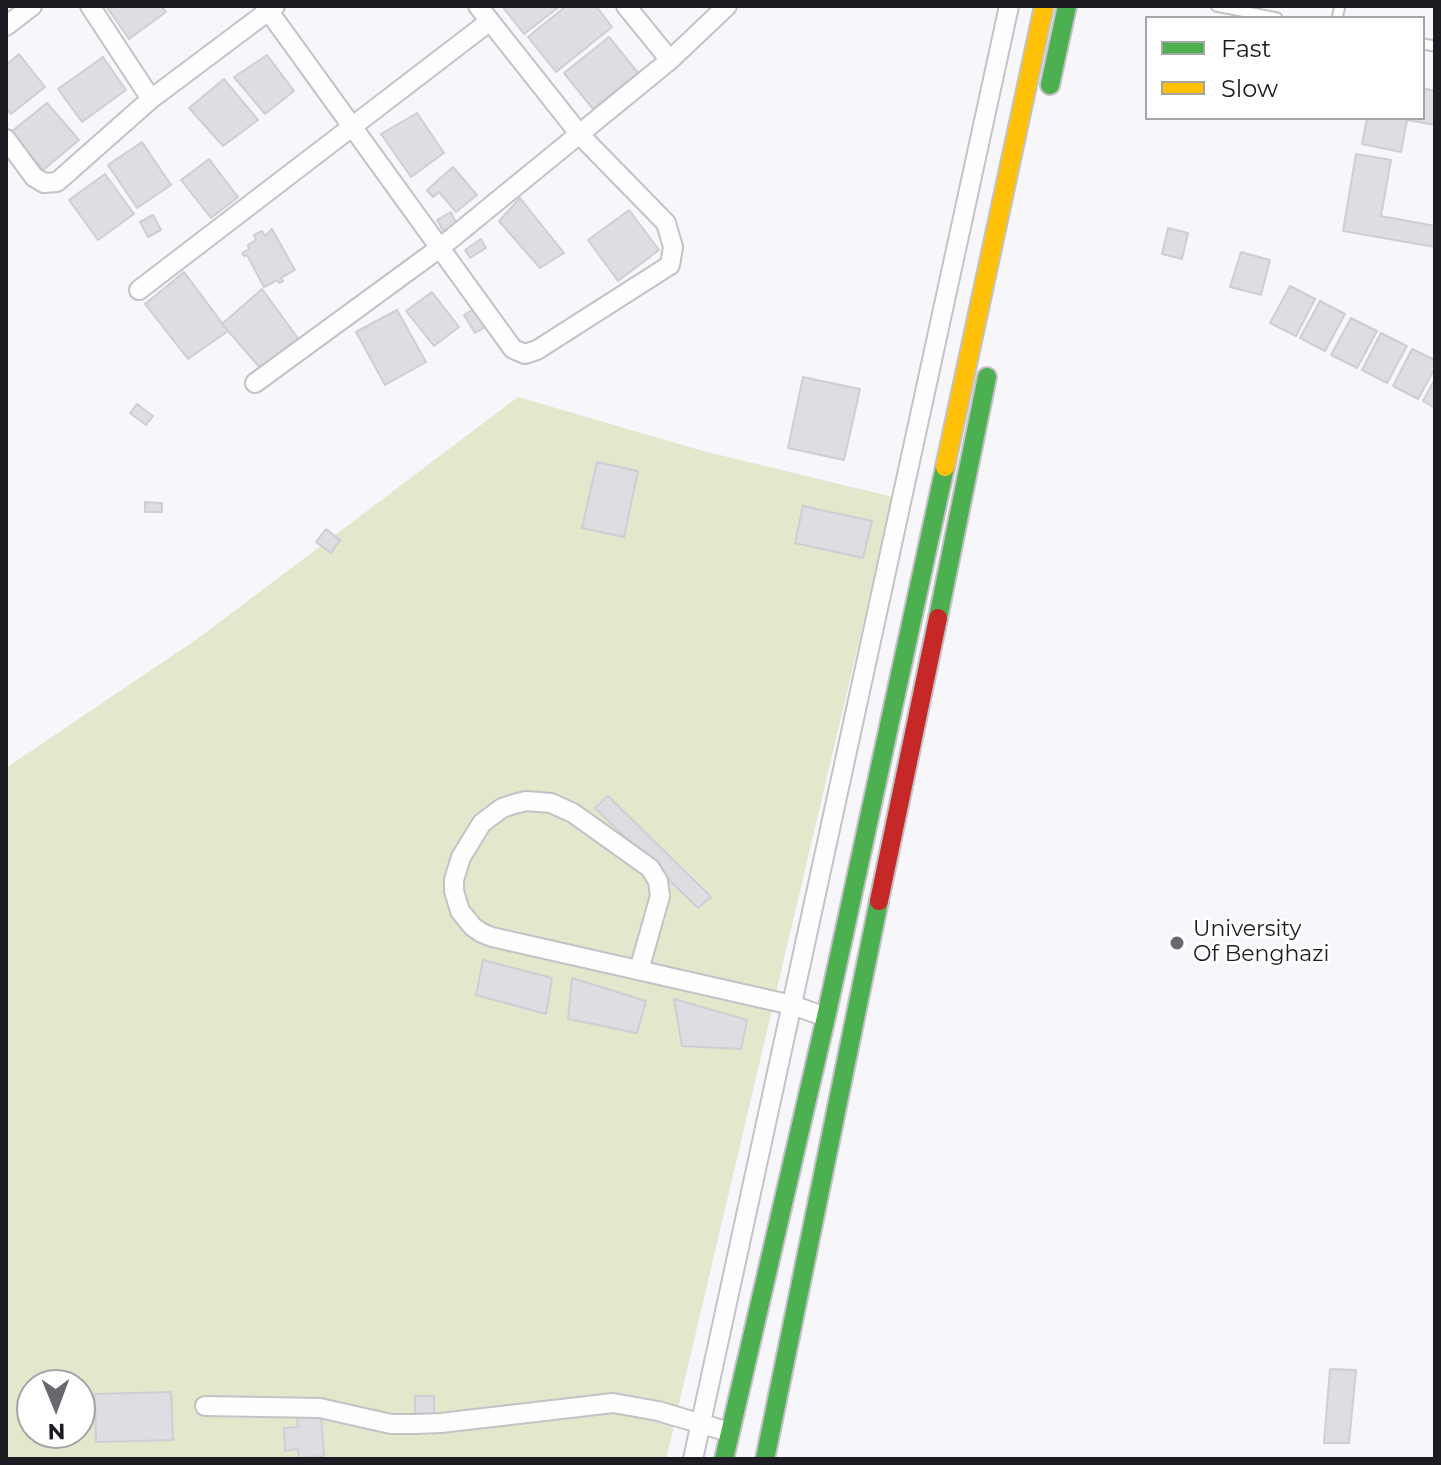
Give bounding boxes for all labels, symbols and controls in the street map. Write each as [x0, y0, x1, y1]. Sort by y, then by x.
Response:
legend [1145, 16, 1425, 120]
text: Fast [1221, 34, 1271, 63]
text: Slow [1221, 74, 1278, 103]
place label: University Of Benghazi [1193, 917, 1330, 968]
marker: University Of Benghazi [1168, 934, 1186, 952]
north arrow [16, 1369, 96, 1449]
text: N [47, 1418, 66, 1445]

